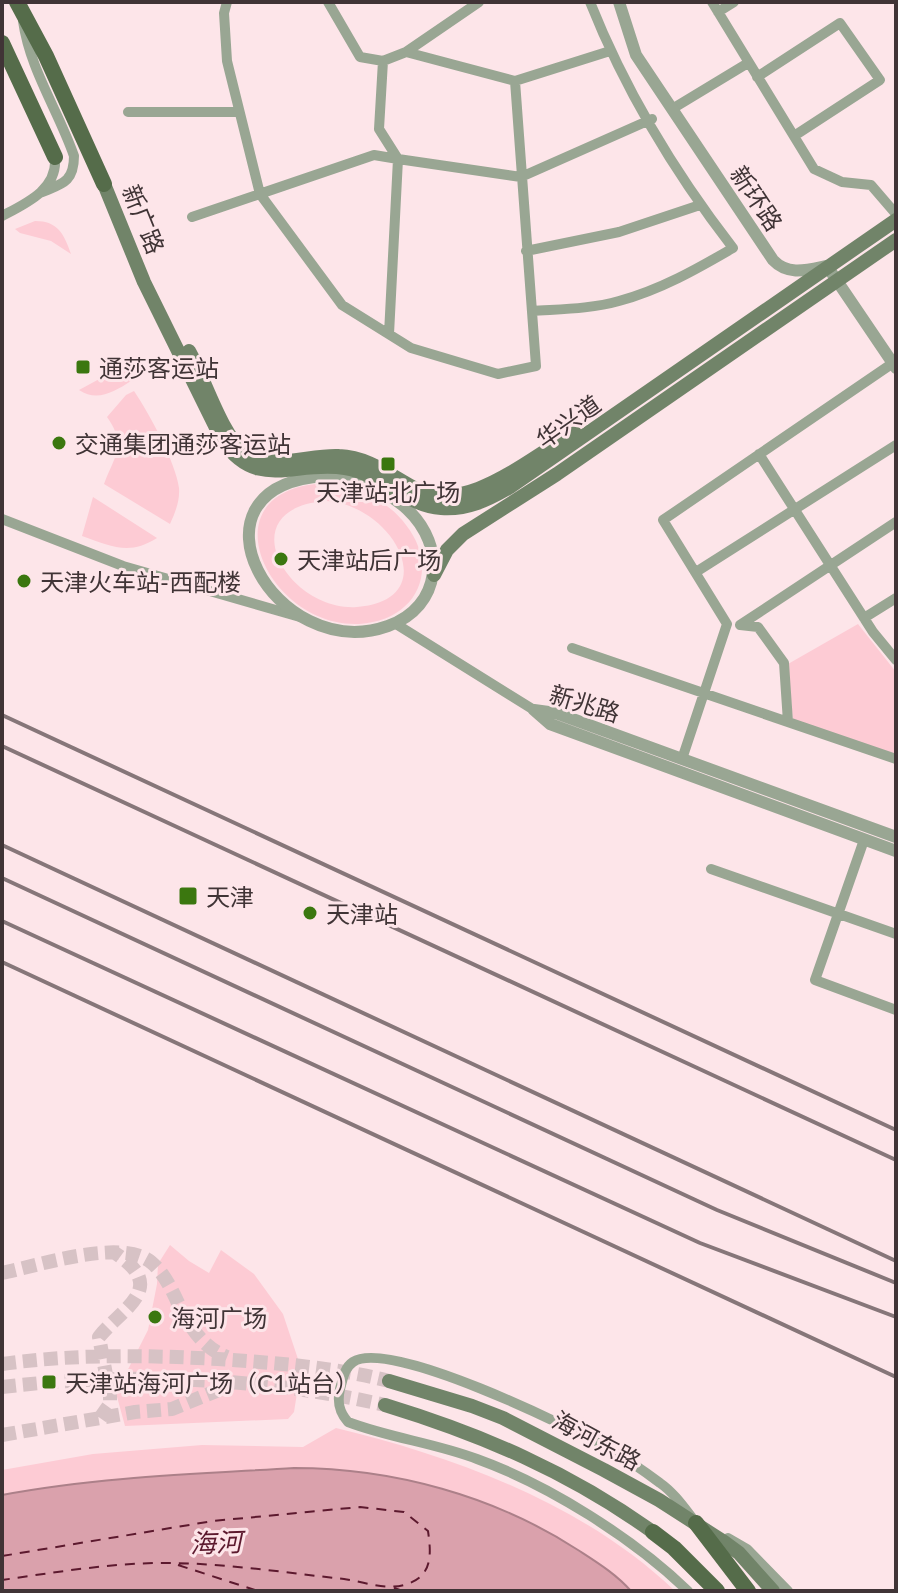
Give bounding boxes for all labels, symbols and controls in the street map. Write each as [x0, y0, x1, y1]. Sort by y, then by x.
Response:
street label: 新环路 [725, 160, 789, 236]
street label: 新广路 [117, 180, 171, 258]
place label: 通莎客运站 [99, 353, 219, 382]
marker: 通莎客运站 [74, 358, 92, 376]
street label: 华兴道 [530, 388, 606, 454]
place label: 交通集团通莎客运站 [75, 429, 291, 458]
marker: 交通集团通莎客运站 [50, 434, 68, 452]
marker: 天津站北广场 [379, 455, 397, 473]
place label: 天津站北广场 [316, 477, 460, 506]
place label: 天津站后广场 [297, 545, 441, 574]
marker: 天津站后广场 [272, 550, 290, 568]
place label: 天津火车站-西配楼 [40, 567, 241, 596]
marker: 天津火车站-西配楼 [15, 572, 33, 590]
street label: 新兆路 [546, 679, 624, 727]
place label: 天津 [206, 882, 254, 911]
marker: 天津 [177, 885, 199, 907]
place label: 天津站 [326, 899, 398, 928]
marker: 天津站 [301, 904, 319, 922]
place label: 海河广场 [171, 1303, 267, 1332]
marker: 海河广场 [146, 1308, 164, 1326]
place label: 天津站海河广场（C1站台） [65, 1368, 359, 1397]
marker: 天津站海河广场（C1站台） [40, 1373, 58, 1391]
street label: 海河东路 [548, 1405, 646, 1475]
water label: 海河 [189, 1525, 248, 1559]

